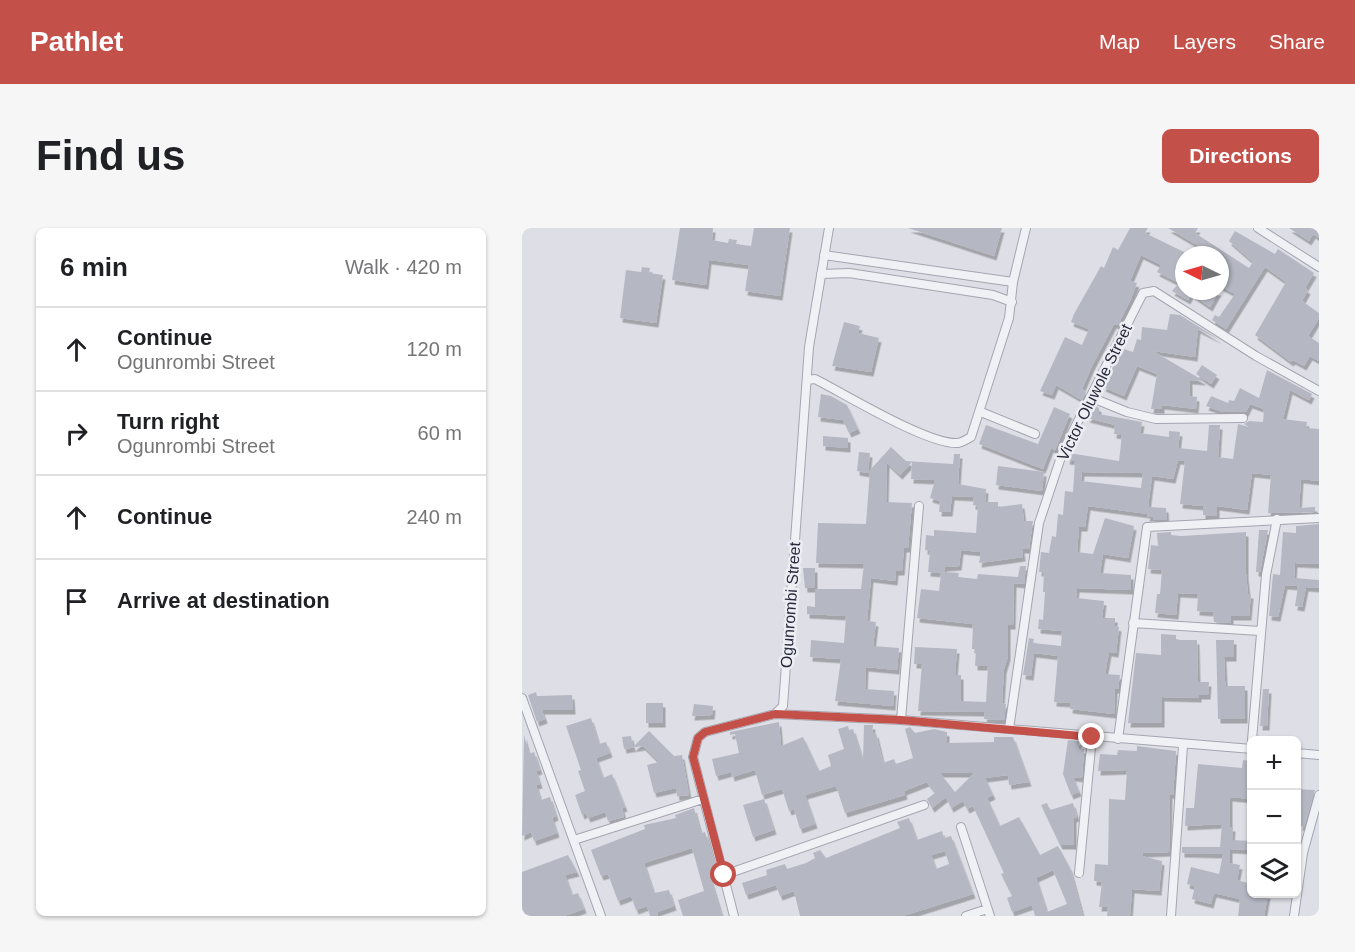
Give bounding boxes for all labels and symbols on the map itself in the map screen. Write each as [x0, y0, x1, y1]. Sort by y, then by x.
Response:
north arrow [1175, 246, 1229, 300]
street label: Victor Oluwole Street [1054, 321, 1135, 463]
street label: Ogunrombi Street [778, 541, 803, 669]
route end [1078, 723, 1104, 749]
route start [710, 861, 736, 887]

